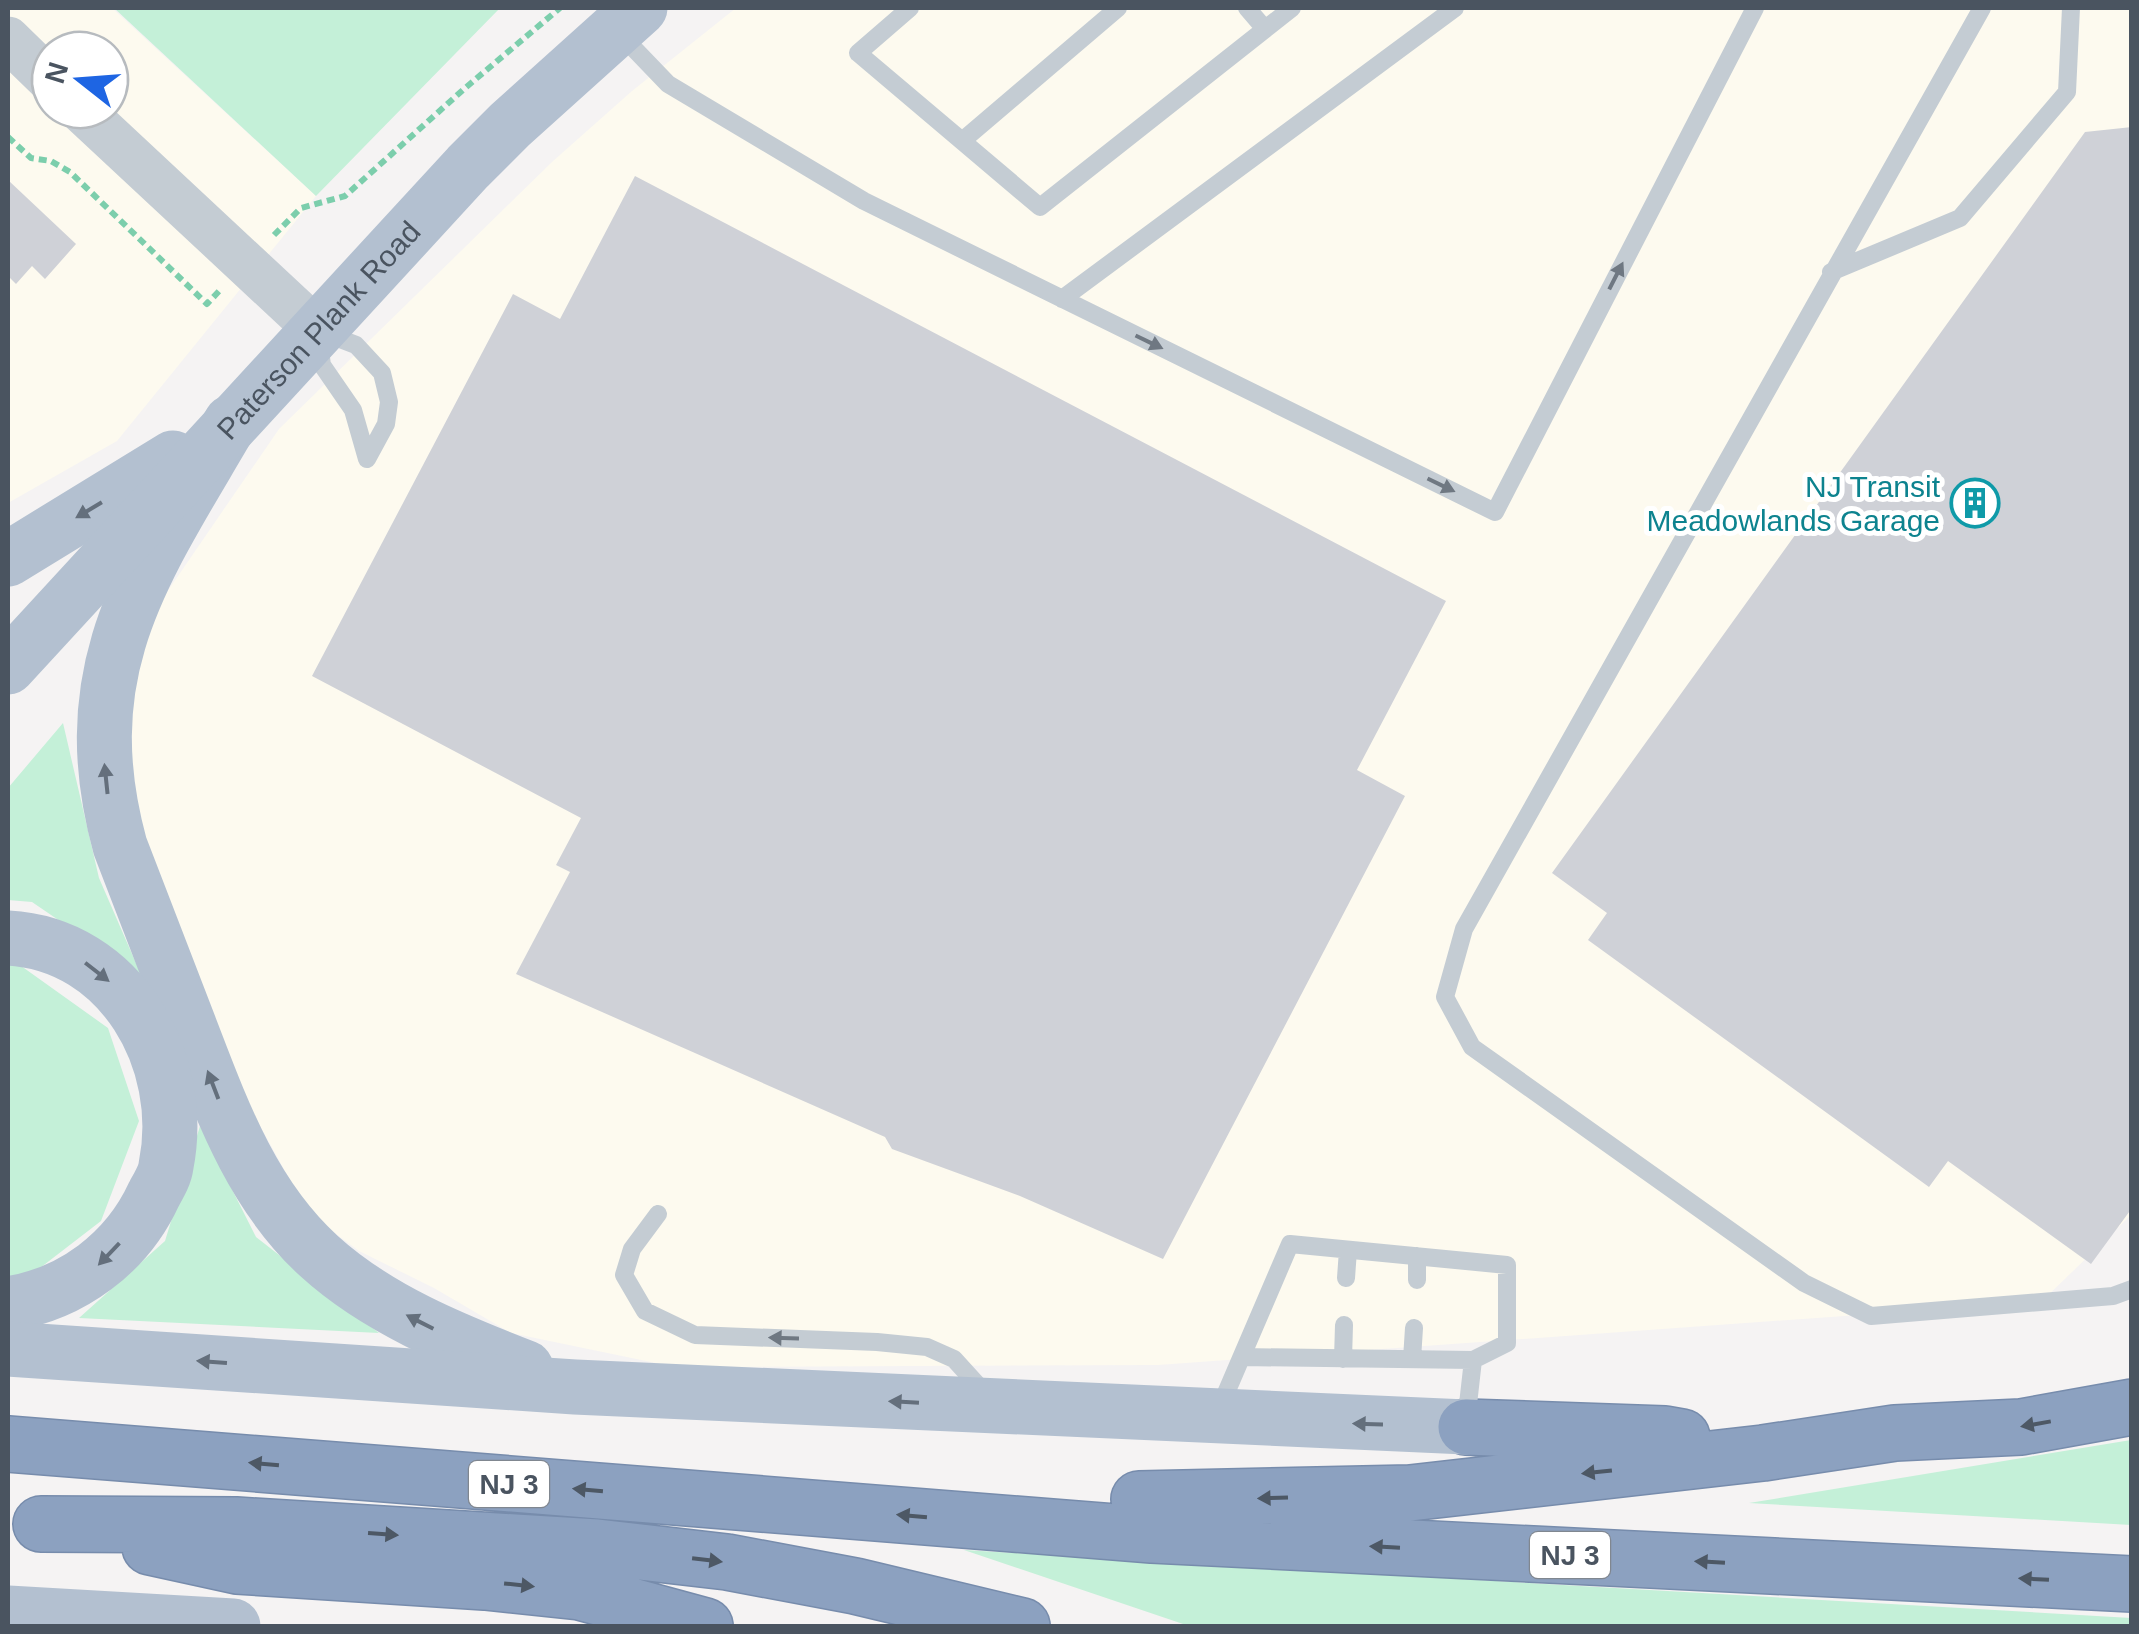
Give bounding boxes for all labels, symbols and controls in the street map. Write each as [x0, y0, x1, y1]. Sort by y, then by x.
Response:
north arrow [30, 30, 130, 130]
text: N [39, 59, 74, 87]
street label: Paterson Plank Road [210, 214, 426, 445]
one-way arrow [1607, 262, 1624, 291]
one-way arrow [1135, 333, 1164, 350]
place label: NJ Transit Meadowlands Garage [1646, 470, 1941, 537]
one-way arrow [1427, 477, 1456, 494]
building icon: NJ Transit Meadowlands Garage [1949, 477, 2001, 529]
one-way arrow [75, 501, 103, 518]
one-way arrow [98, 762, 114, 794]
one-way arrow [84, 961, 110, 982]
one-way arrow [204, 1070, 220, 1100]
one-way arrow [98, 1242, 122, 1266]
one-way arrow [406, 1314, 435, 1331]
one-way arrow [767, 1330, 799, 1346]
one-way arrow [195, 1354, 227, 1370]
one-way arrow [887, 1394, 919, 1410]
one-way arrow [1352, 1415, 1384, 1431]
one-way arrow [2019, 1417, 2051, 1432]
one-way arrow [248, 1456, 280, 1472]
road number: NJ 3 [469, 1461, 549, 1507]
one-way arrow [1580, 1464, 1612, 1480]
one-way arrow [572, 1482, 604, 1498]
one-way arrow [1257, 1490, 1289, 1506]
one-way arrow [896, 1507, 928, 1523]
one-way arrow [368, 1526, 400, 1542]
road number: NJ 3 [1530, 1532, 1610, 1578]
one-way arrow [1368, 1539, 1400, 1555]
one-way arrow [692, 1552, 724, 1568]
one-way arrow [1693, 1554, 1725, 1570]
one-way arrow [2018, 1571, 2050, 1587]
one-way arrow [503, 1577, 535, 1593]

